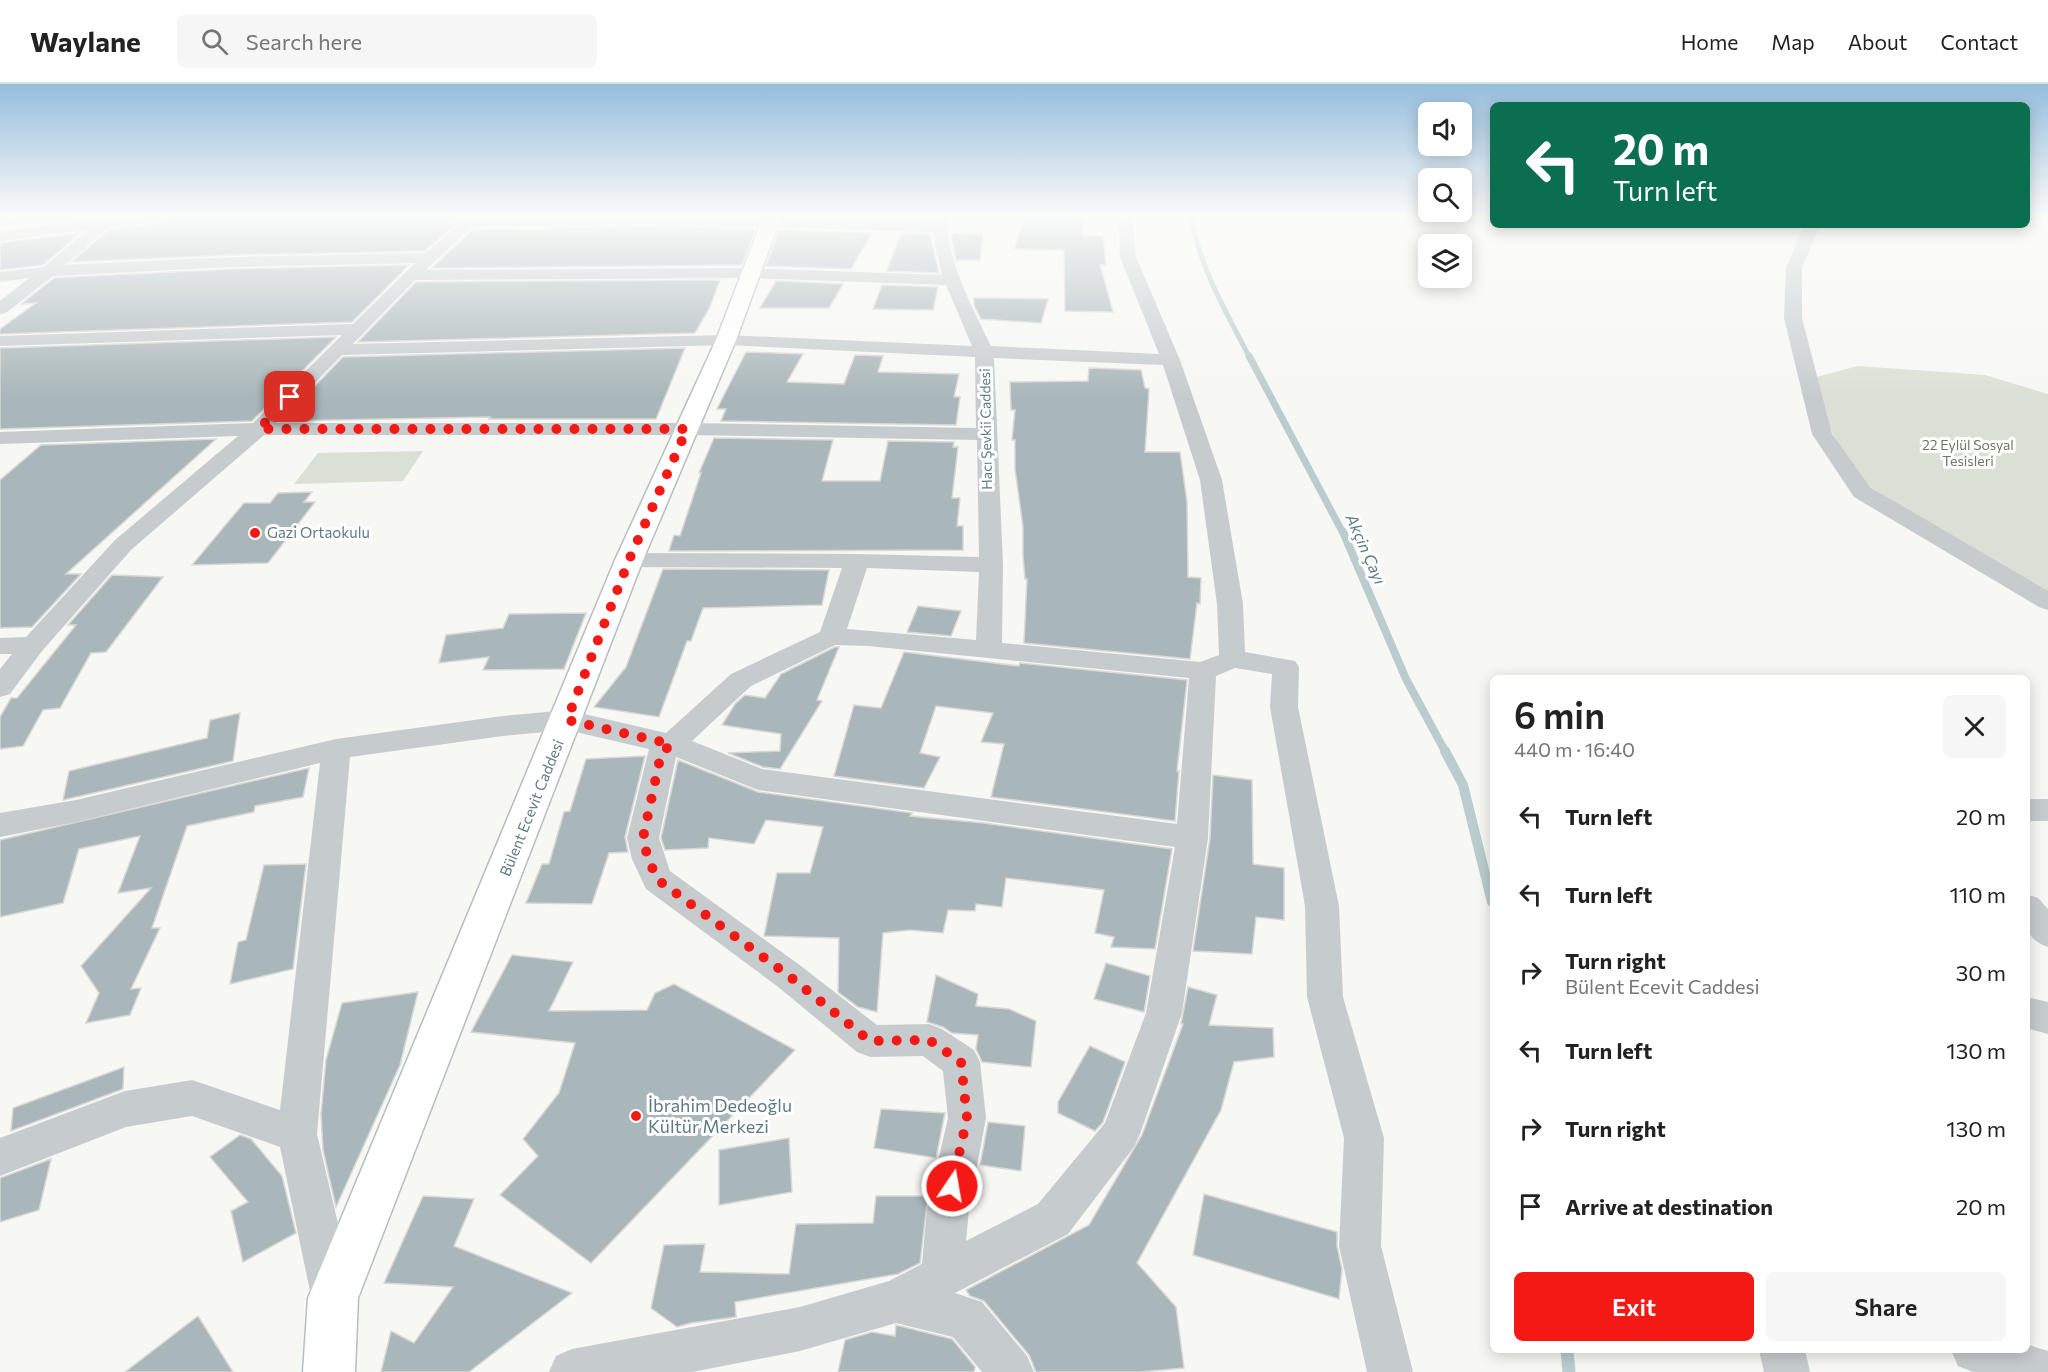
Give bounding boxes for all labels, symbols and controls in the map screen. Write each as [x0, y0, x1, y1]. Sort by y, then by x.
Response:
search box [177, 14, 597, 68]
text: Waylane [30, 24, 141, 58]
icon: search [198, 25, 231, 58]
text: Search here [246, 28, 362, 55]
text: Home [1681, 29, 1738, 54]
text: Map [1771, 29, 1815, 54]
text: About [1848, 29, 1907, 54]
text: Contact [1940, 29, 2018, 54]
map controls [1418, 102, 1472, 288]
button: sound [1418, 102, 1472, 156]
text: 20 m [1613, 122, 1709, 174]
icon: left [1514, 126, 1592, 204]
button: search [1418, 168, 1472, 222]
text: Turn left [1613, 174, 1717, 207]
button: layers [1418, 234, 1472, 288]
street label: Hacı Şevkii Caddesi [976, 368, 995, 490]
pin [264, 371, 315, 422]
icon: arrive [273, 380, 306, 413]
park label: 22 Eylül Sosyal Tesisleri [1922, 436, 2014, 469]
water label: Akçin Çayı [1342, 510, 1390, 587]
place label: Gazi Ortaokulu [267, 523, 370, 541]
marker: Gazi Ortaokulu [248, 526, 262, 540]
text: 6 min [1514, 692, 1605, 736]
button: close [1943, 695, 2006, 758]
street label: Bülent Ecevit Caddesi [495, 737, 567, 879]
text: 440 m · 16:40 [1514, 737, 1635, 761]
icon: left [1514, 800, 1547, 833]
text: Turn left [1565, 803, 1652, 830]
text: 20 m [1956, 803, 2006, 830]
icon: left [1514, 878, 1547, 911]
text: Turn left [1565, 881, 1652, 908]
text: 110 m [1949, 881, 2006, 908]
text: Turn right [1565, 947, 1666, 974]
icon: right [1514, 956, 1547, 989]
text: 30 m [1956, 959, 2006, 986]
text: Bülent Ecevit Caddesi [1565, 974, 1760, 998]
icon: left [1514, 1034, 1547, 1067]
text: Turn left [1565, 1037, 1652, 1064]
text: 130 m [1946, 1037, 2006, 1064]
place label: İbrahim Dedeoğlu Kültür Merkezi [648, 1094, 792, 1137]
marker: İbrahim Dedeoğlu Kültür Merkezi [629, 1109, 643, 1123]
icon: right [1514, 1112, 1547, 1145]
text: Turn right [1565, 1115, 1666, 1142]
text: 130 m [1946, 1115, 2006, 1142]
position arrow [920, 1154, 984, 1218]
icon: arrive [1514, 1190, 1547, 1223]
text: Arrive at destination [1565, 1193, 1773, 1220]
text: 20 m [1956, 1193, 2006, 1220]
button: Exit [1514, 1272, 1754, 1341]
button: Share [1766, 1272, 2006, 1341]

